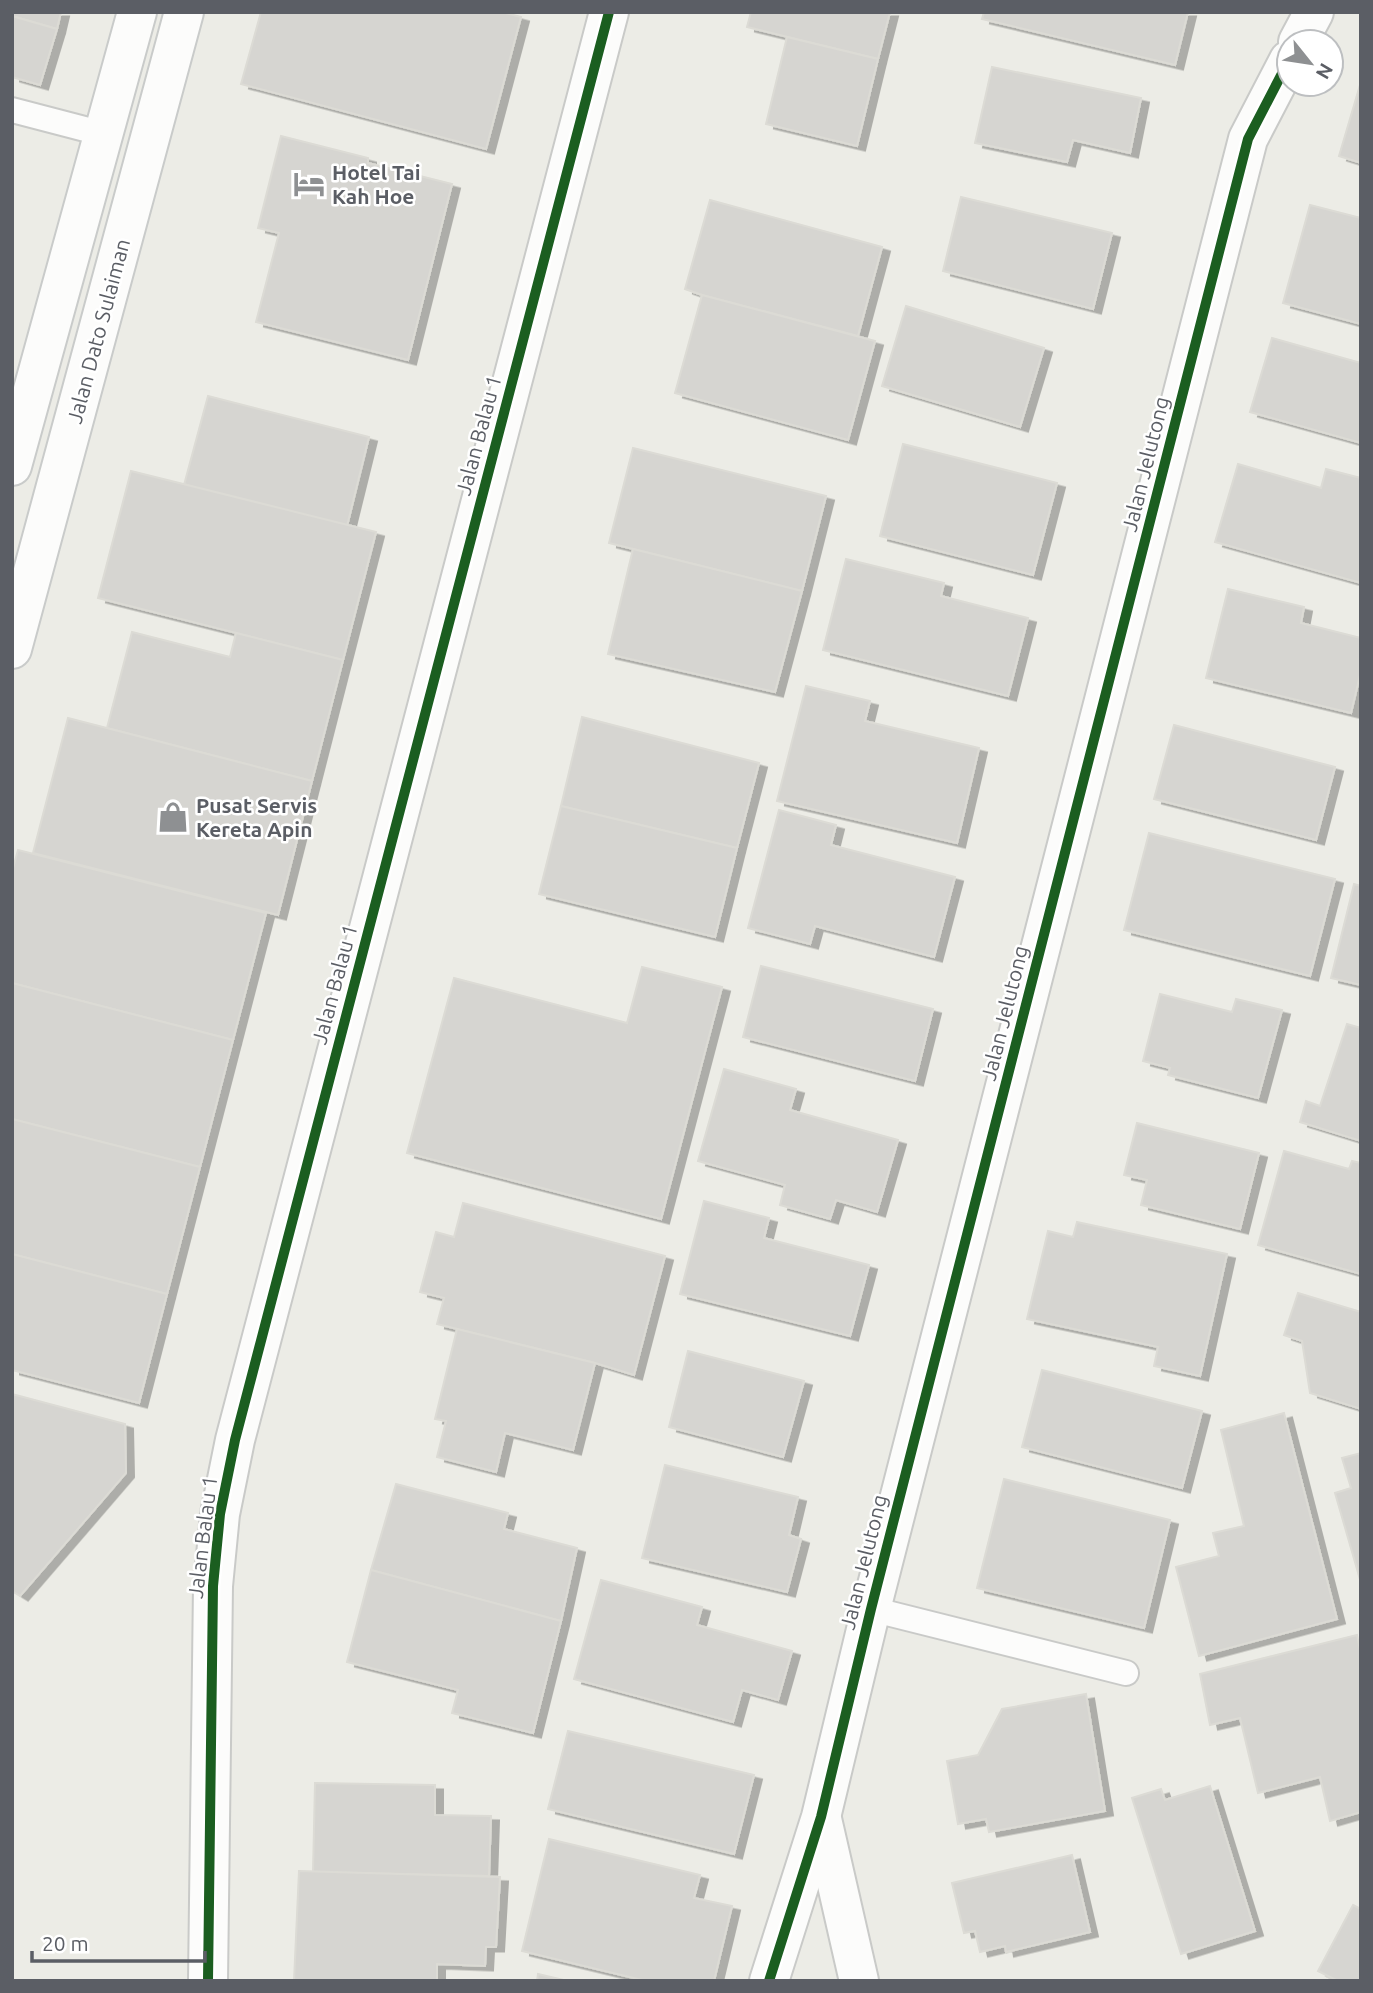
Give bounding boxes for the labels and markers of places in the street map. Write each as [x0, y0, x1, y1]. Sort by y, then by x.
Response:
place label: Hotel Tai Kah Hoe [332, 160, 420, 208]
hotel icon: Hotel Tai Kah Hoe [292, 167, 326, 201]
place label: Pusat Servis Kereta Apin [196, 793, 317, 841]
shop icon: Pusat Servis Kereta Apin [156, 800, 190, 834]

